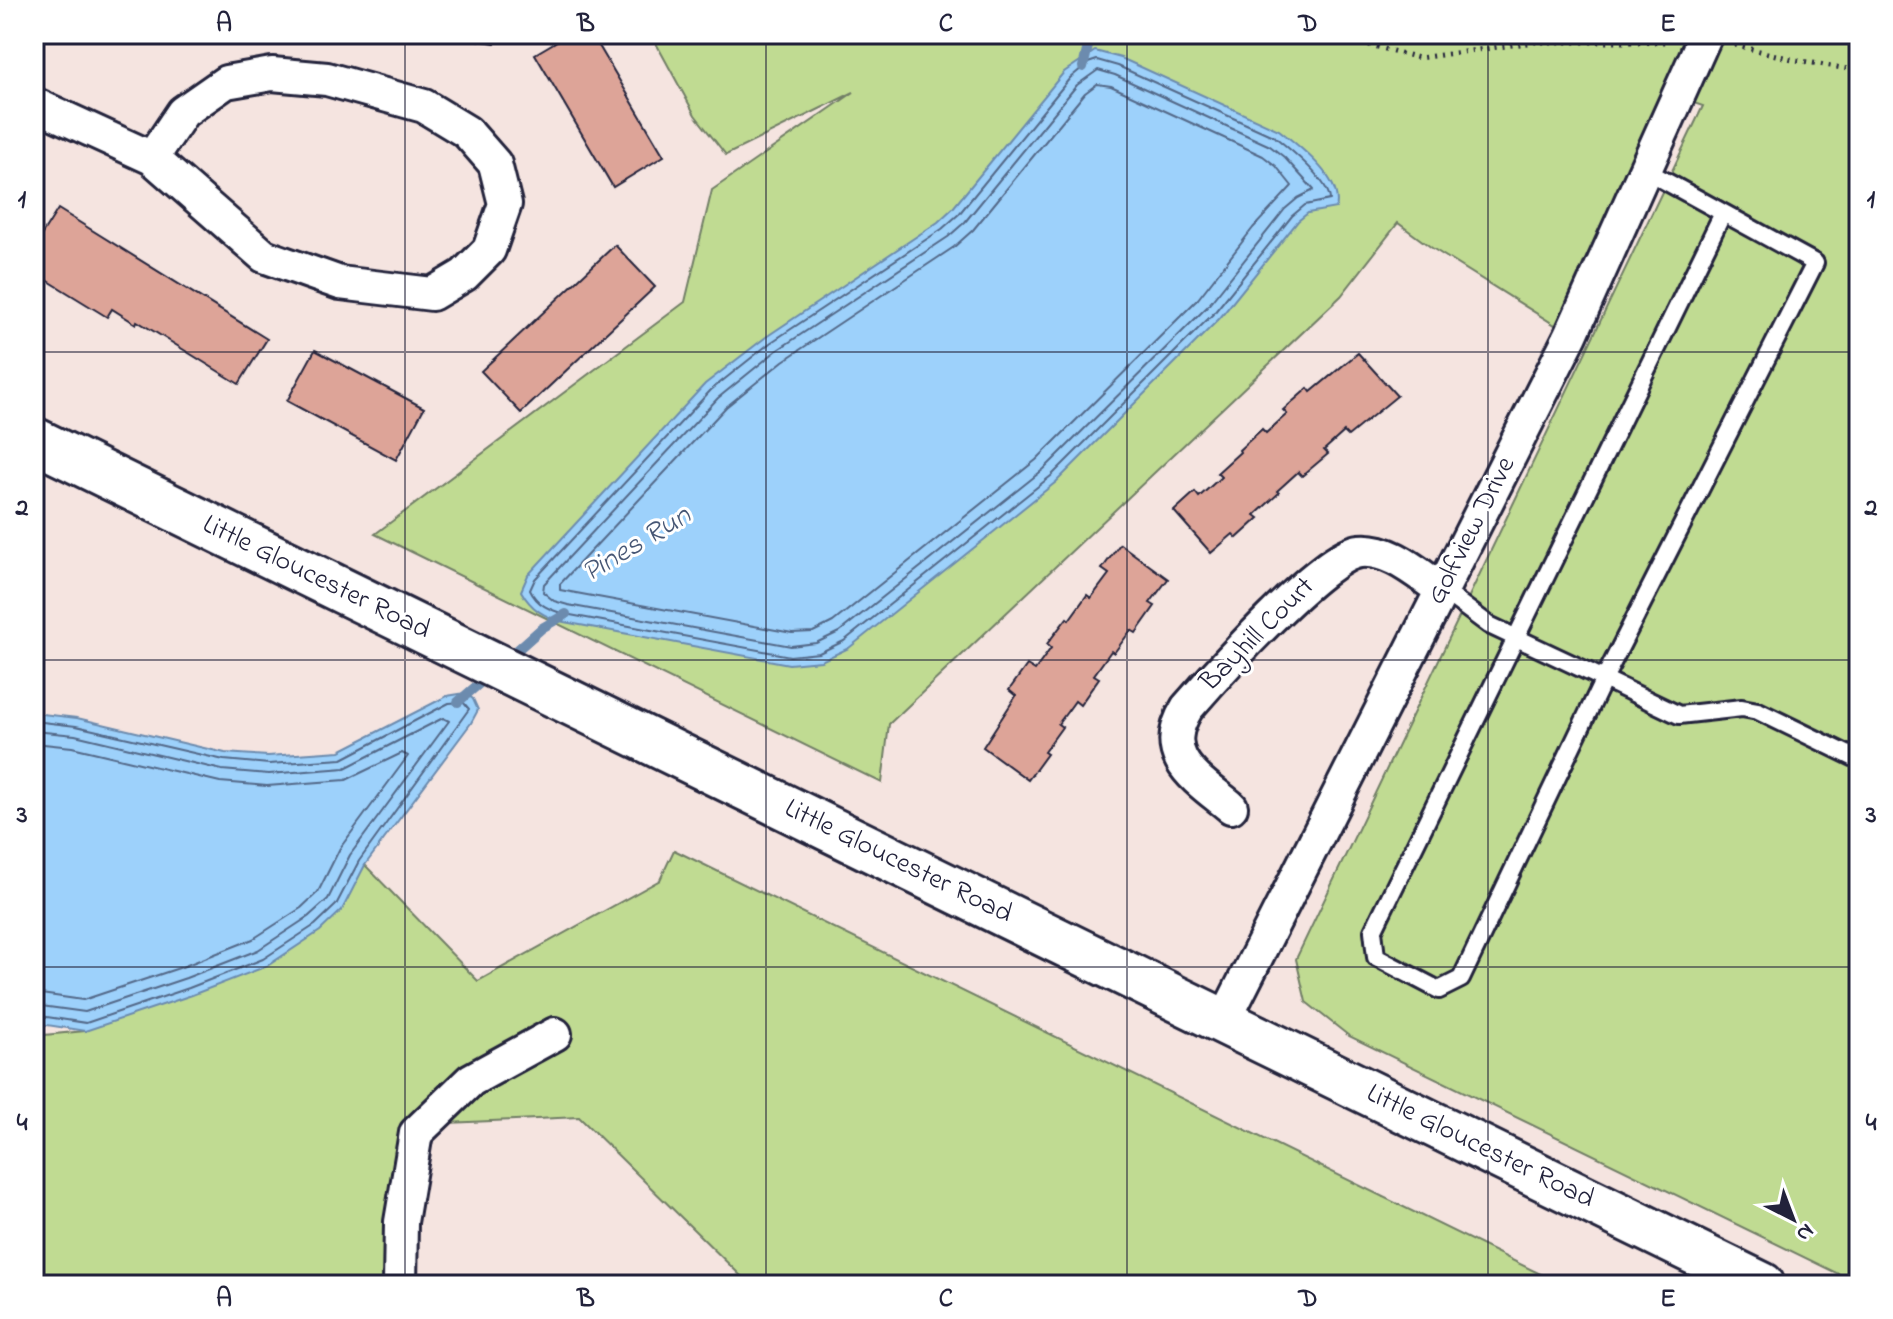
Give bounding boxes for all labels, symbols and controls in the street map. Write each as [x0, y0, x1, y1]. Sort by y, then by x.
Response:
text: A [216, 6, 232, 44]
text: B [576, 6, 595, 44]
text: C [939, 6, 953, 44]
text: D [1297, 6, 1318, 44]
text: E [1660, 6, 1676, 44]
text: 1 [18, 182, 27, 220]
text: 1 [1867, 182, 1876, 220]
street label: Golfview Drive [1417, 449, 1527, 612]
text: 2 [15, 490, 29, 528]
text: 2 [1864, 490, 1878, 528]
water label: Pines Run [574, 495, 701, 595]
street label: Little Gloucester Road [195, 505, 437, 651]
street label: Bayhill Court [1190, 568, 1325, 703]
street label: Little Gloucester Road [777, 789, 1019, 935]
text: 3 [16, 797, 28, 835]
text: 3 [1865, 797, 1877, 835]
street label: Little Gloucester Road [1359, 1074, 1601, 1220]
text: 4 [17, 1105, 28, 1143]
text: 4 [1866, 1105, 1877, 1143]
north arrow [1753, 1179, 1833, 1259]
text: N [1788, 1215, 1821, 1248]
text: A [216, 1281, 232, 1319]
text: B [576, 1281, 595, 1319]
text: C [939, 1281, 953, 1319]
text: D [1297, 1281, 1318, 1319]
text: E [1660, 1281, 1676, 1319]

